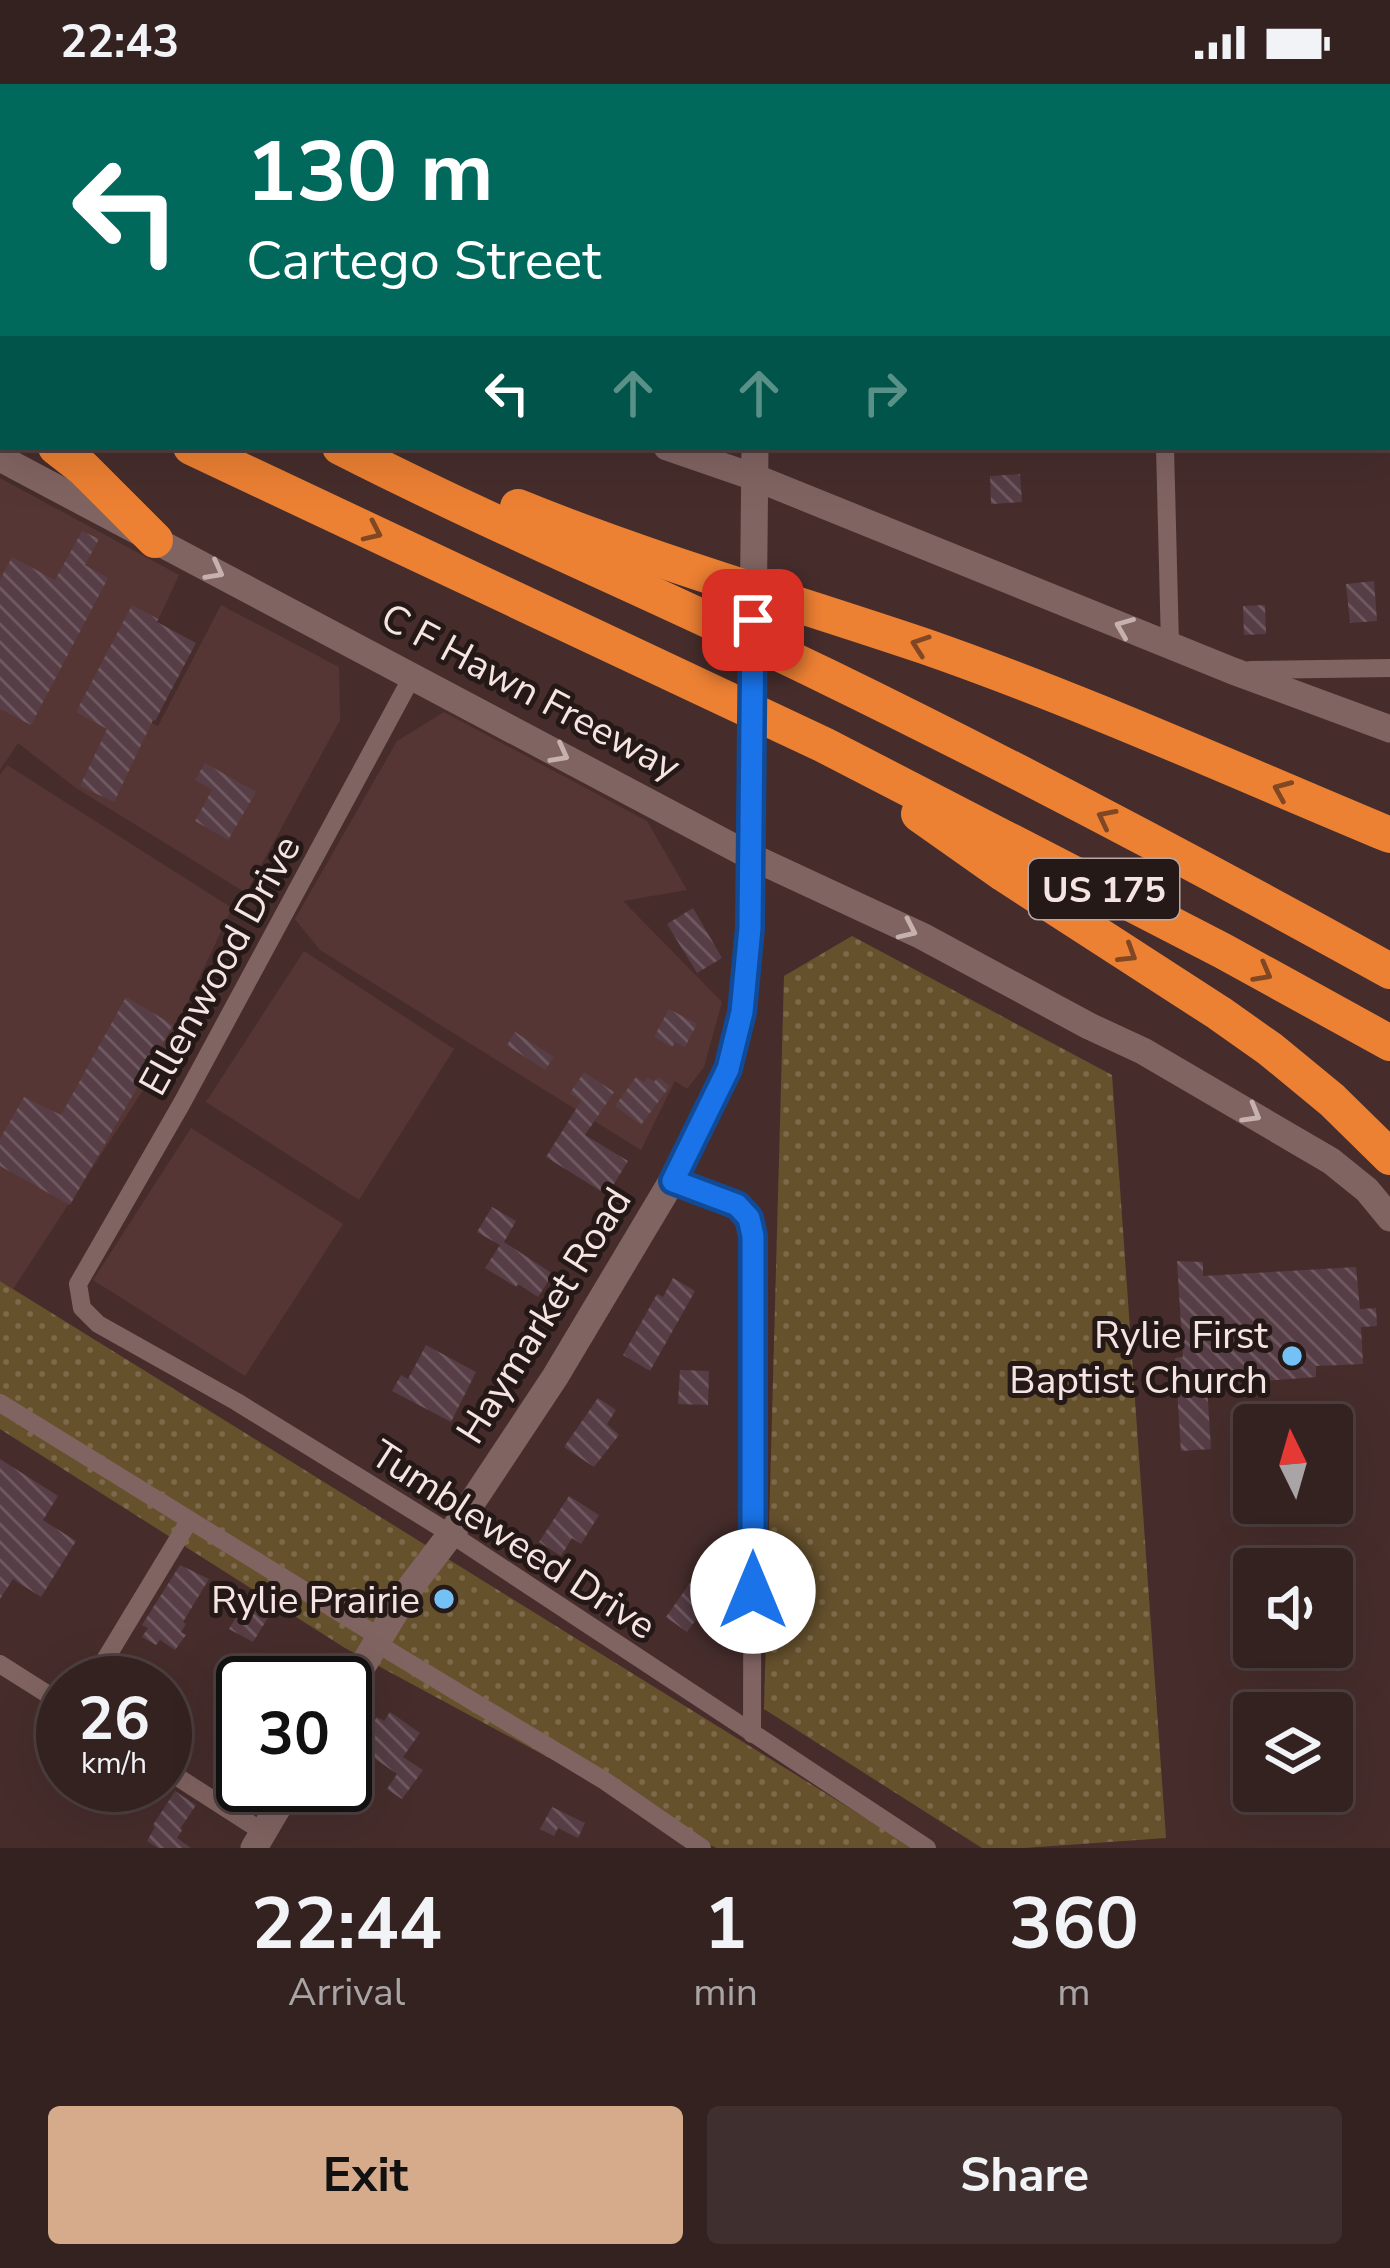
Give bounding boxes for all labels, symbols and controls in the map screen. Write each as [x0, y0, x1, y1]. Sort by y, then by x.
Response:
text: 22:43 [60, 12, 179, 73]
text: 130 m [246, 115, 494, 230]
icon: left [48, 132, 204, 288]
text: Cartego Street [246, 224, 601, 298]
icon: left [474, 360, 540, 426]
icon: ahead [600, 360, 666, 426]
icon: ahead [726, 360, 792, 426]
icon: right [852, 360, 918, 426]
one-way arrow [361, 518, 382, 541]
one-way arrow [203, 557, 225, 580]
pin [702, 569, 804, 671]
icon: arrive [720, 587, 786, 653]
street label: C F Hawn Freeway [371, 591, 689, 794]
one-way arrow [1115, 616, 1136, 641]
one-way arrow [910, 635, 931, 660]
one-way arrow [547, 740, 568, 763]
one-way arrow [1273, 780, 1294, 804]
one-way arrow [1097, 809, 1119, 832]
street label: Ellenwood Drive [127, 826, 314, 1105]
road number: US 175 [1029, 859, 1179, 919]
one-way arrow [896, 916, 917, 939]
one-way arrow [1114, 939, 1136, 961]
one-way arrow [1250, 959, 1271, 982]
one-way arrow [1239, 1099, 1260, 1122]
street label: Haymarket Road [444, 1178, 644, 1454]
place label: Rylie First Baptist Church [1009, 1309, 1268, 1407]
marker: Rylie First Baptist Church [1279, 1343, 1305, 1369]
north arrow [1233, 1404, 1353, 1524]
map controls [1233, 1404, 1353, 1812]
street label: Tumbleweed Drive [360, 1428, 666, 1652]
position arrow [690, 1528, 816, 1654]
button: sound [1233, 1548, 1353, 1668]
place label: Rylie Prairie [211, 1574, 420, 1627]
marker: Rylie Prairie [431, 1586, 457, 1612]
speed limit sign: 30 [216, 1656, 372, 1812]
text: 26 [78, 1678, 150, 1760]
button: layers [1233, 1692, 1353, 1812]
text: km/h [81, 1743, 147, 1784]
text: 22:44 [251, 1875, 442, 1973]
text: 1 [704, 1875, 747, 1973]
text: 360 [1009, 1875, 1139, 1973]
text: Arrival [288, 1966, 405, 2019]
text: min [693, 1966, 758, 2019]
text: m [1057, 1966, 1091, 2019]
button: Exit [48, 2106, 683, 2244]
button: Share [707, 2106, 1342, 2244]

